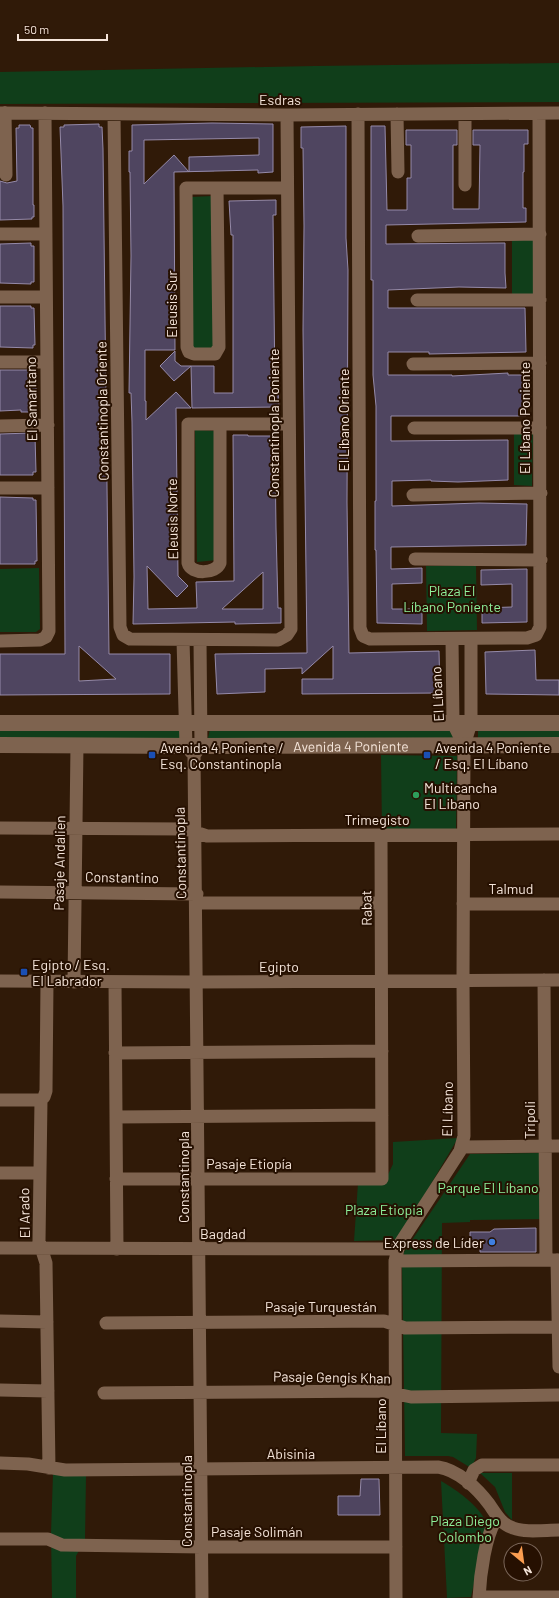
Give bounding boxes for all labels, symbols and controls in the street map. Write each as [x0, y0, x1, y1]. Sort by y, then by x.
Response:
scale bar [18, 16, 107, 42]
text: 50 m [24, 22, 49, 36]
street label: Esdras [259, 91, 301, 108]
street label: Eleusis Sur [163, 270, 180, 338]
street label: Constantinopla Oriente [92, 341, 112, 481]
street label: Constantinopla Poniente [265, 349, 282, 497]
street label: El Samaritano [22, 357, 40, 441]
street label: El Líbano Poniente [516, 362, 533, 474]
street label: El Líbano Oriente [335, 369, 352, 471]
street label: Eleusis Norte [163, 478, 181, 560]
park label: Plaza El Líbano Poniente [403, 582, 501, 615]
street label: El Líbano [427, 666, 447, 722]
street label: Avenida 4 Poniente [293, 737, 409, 754]
place label: Avenida 4 Poniente / Esq. Constantinopla [160, 739, 284, 772]
place label: Avenida 4 Poniente / Esq. El Líbano [435, 739, 550, 772]
marker: Avenida 4 Poniente / Esq. Constantinopla [147, 750, 157, 760]
marker: Avenida 4 Poniente / Esq. El Líbano [422, 750, 432, 760]
place label: Multicancha El Libano [424, 779, 497, 812]
marker: Multicancha El Libano [411, 790, 421, 800]
street label: Constantinopla [171, 807, 189, 899]
street label: Trimegisto [344, 811, 410, 828]
street label: Pasaje Andalien [50, 815, 68, 911]
street label: Constantino [85, 868, 159, 886]
street label: Talmud [489, 880, 533, 897]
street label: Rabat [357, 890, 375, 926]
place label: Egipto / Esq. El Labrador [32, 956, 110, 989]
street label: Egipto [259, 958, 299, 975]
marker: Egipto / Esq. El Labrador [19, 967, 29, 977]
street label: El Líbano [438, 1081, 456, 1137]
street label: Tripoli [521, 1101, 538, 1139]
street label: Constantinopla [175, 1131, 192, 1223]
street label: Pasaje Etiopía [206, 1155, 292, 1172]
park label: Parque El Líbano [437, 1179, 539, 1196]
street label: El Arado [15, 1188, 33, 1238]
park label: Plaza Etiopia [345, 1201, 423, 1218]
street label: Bagdad [200, 1225, 246, 1242]
place label: Express de Líder [384, 1234, 484, 1251]
marker: Express de Líder [487, 1237, 497, 1247]
street label: Pasaje Turquestán [265, 1298, 377, 1315]
street label: Pasaje Gengis Khan [273, 1367, 391, 1387]
street label: El Líbano [372, 1398, 389, 1454]
street label: Abisinia [267, 1445, 315, 1462]
street label: Constantinopla [178, 1455, 195, 1547]
park label: Plaza Diego Colombo [430, 1512, 500, 1545]
street label: Pasaje Solimán [211, 1523, 303, 1540]
north arrow [503, 1542, 543, 1582]
text: N [522, 1564, 534, 1579]

